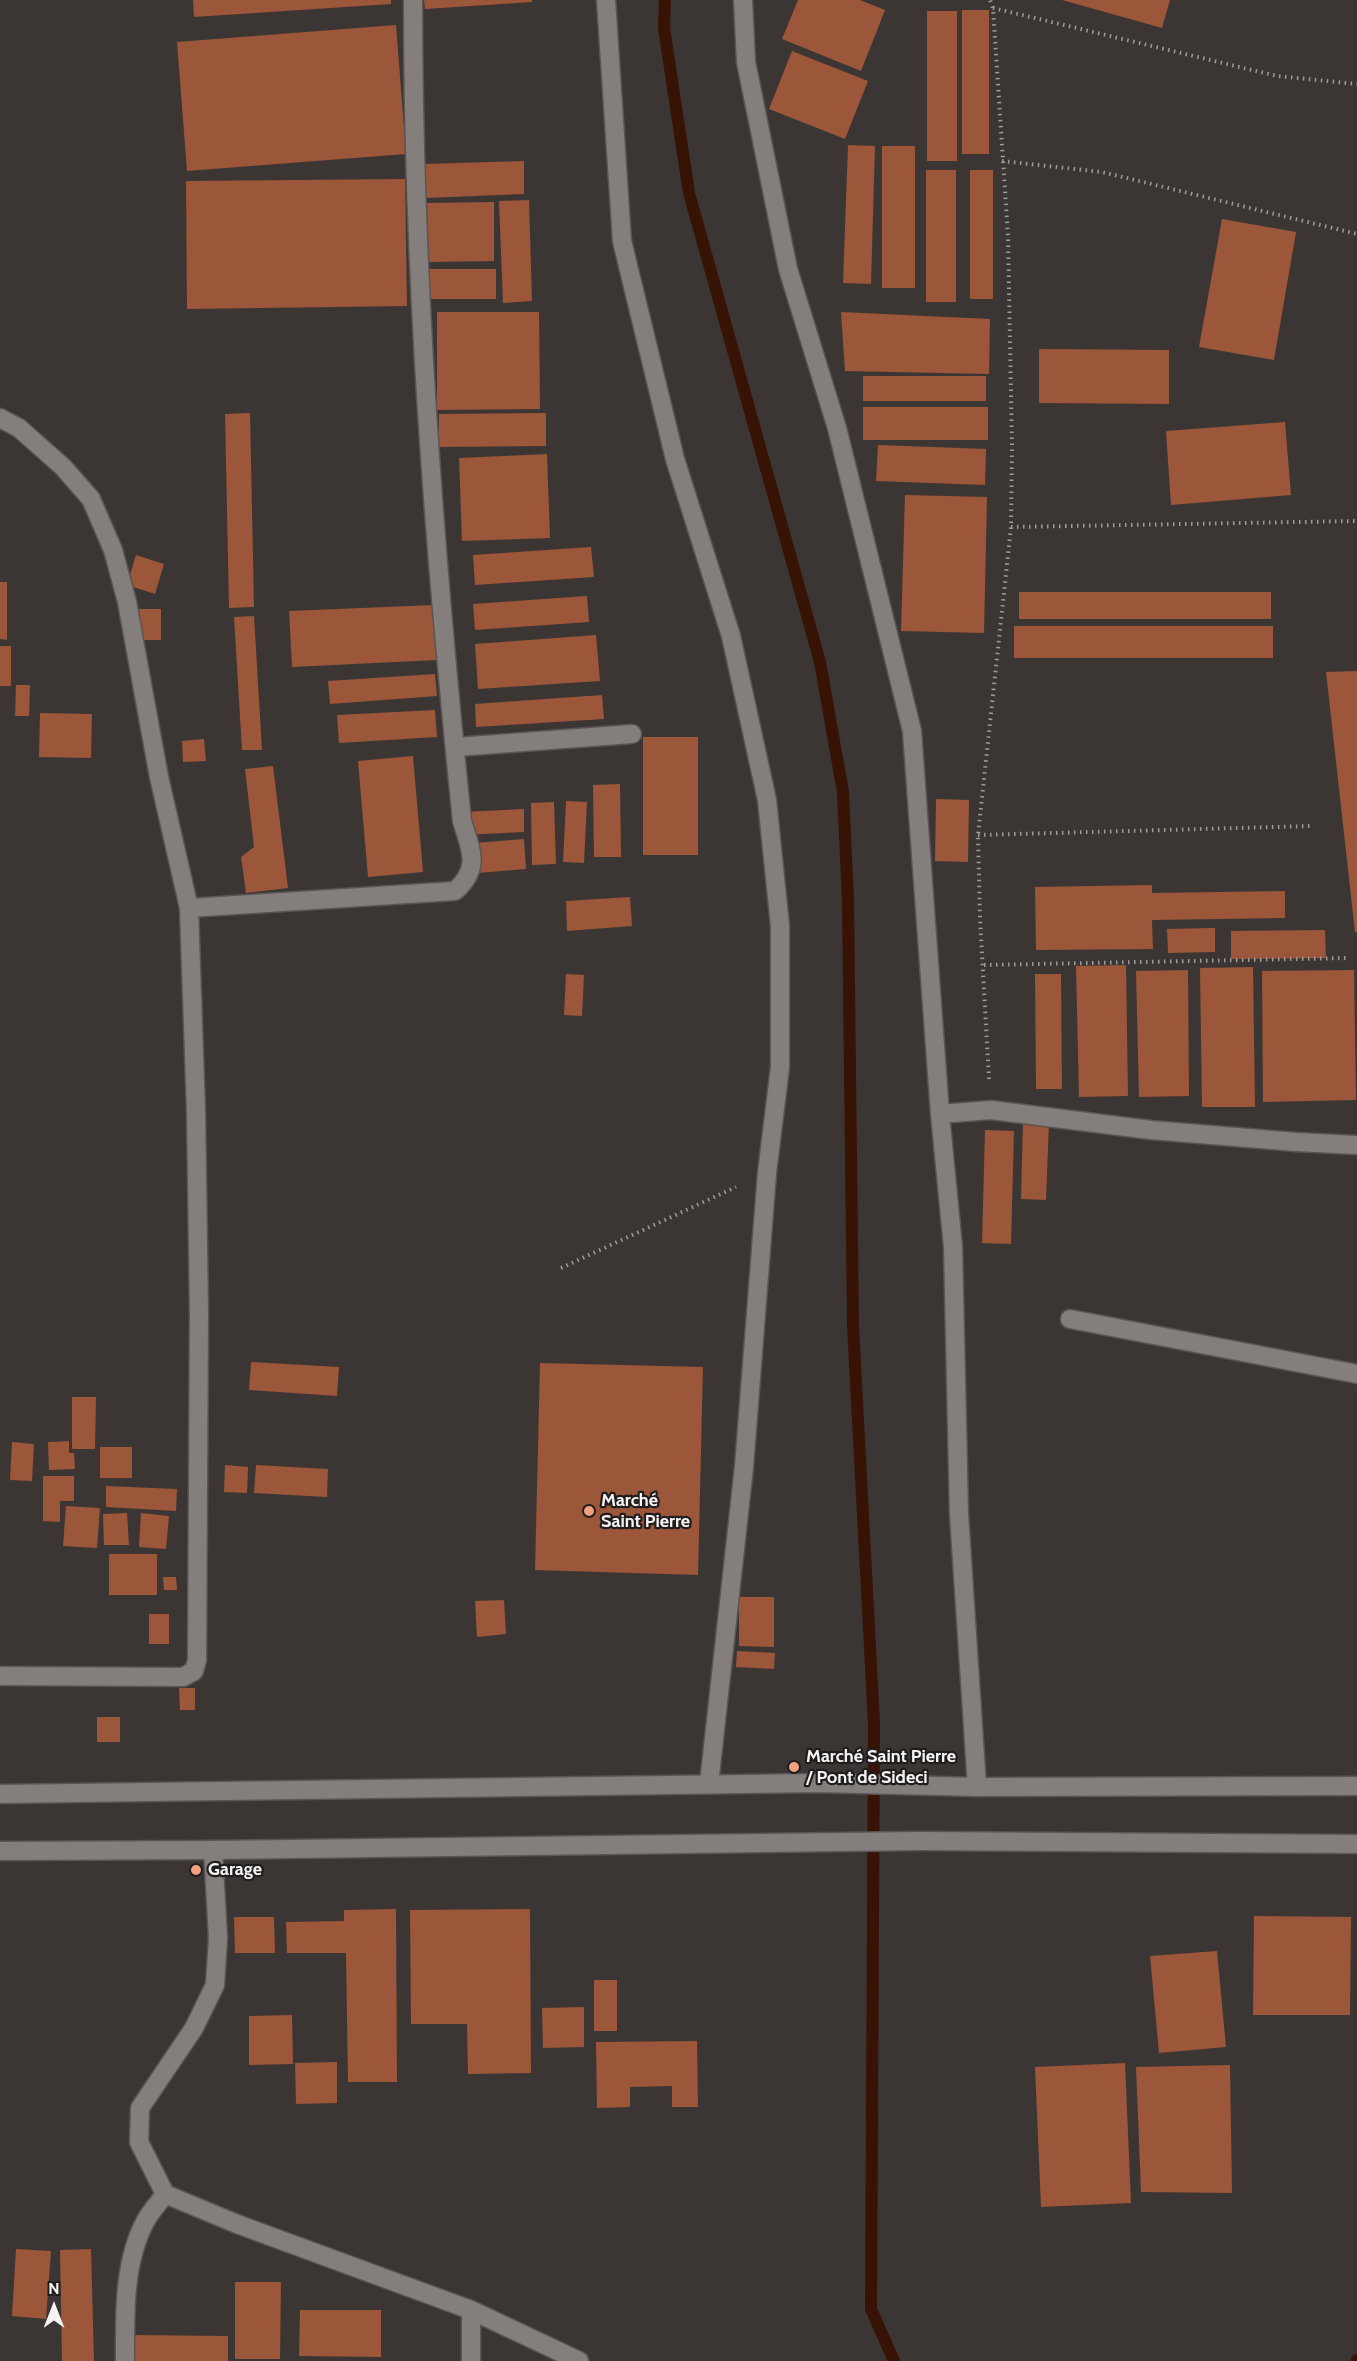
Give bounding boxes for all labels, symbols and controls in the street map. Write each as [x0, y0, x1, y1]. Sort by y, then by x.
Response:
place label: Marché Saint Pierre [601, 1490, 690, 1532]
marker: Marché Saint Pierre [582, 1504, 596, 1518]
place label: Marché Saint Pierre / Pont de Sideci [806, 1746, 956, 1788]
marker: Marché Saint Pierre / Pont de Sideci [787, 1760, 801, 1774]
place label: Garage [208, 1859, 262, 1881]
marker: Garage [189, 1863, 203, 1877]
north arrow [24, 2277, 84, 2337]
text: N [48, 2279, 60, 2298]

